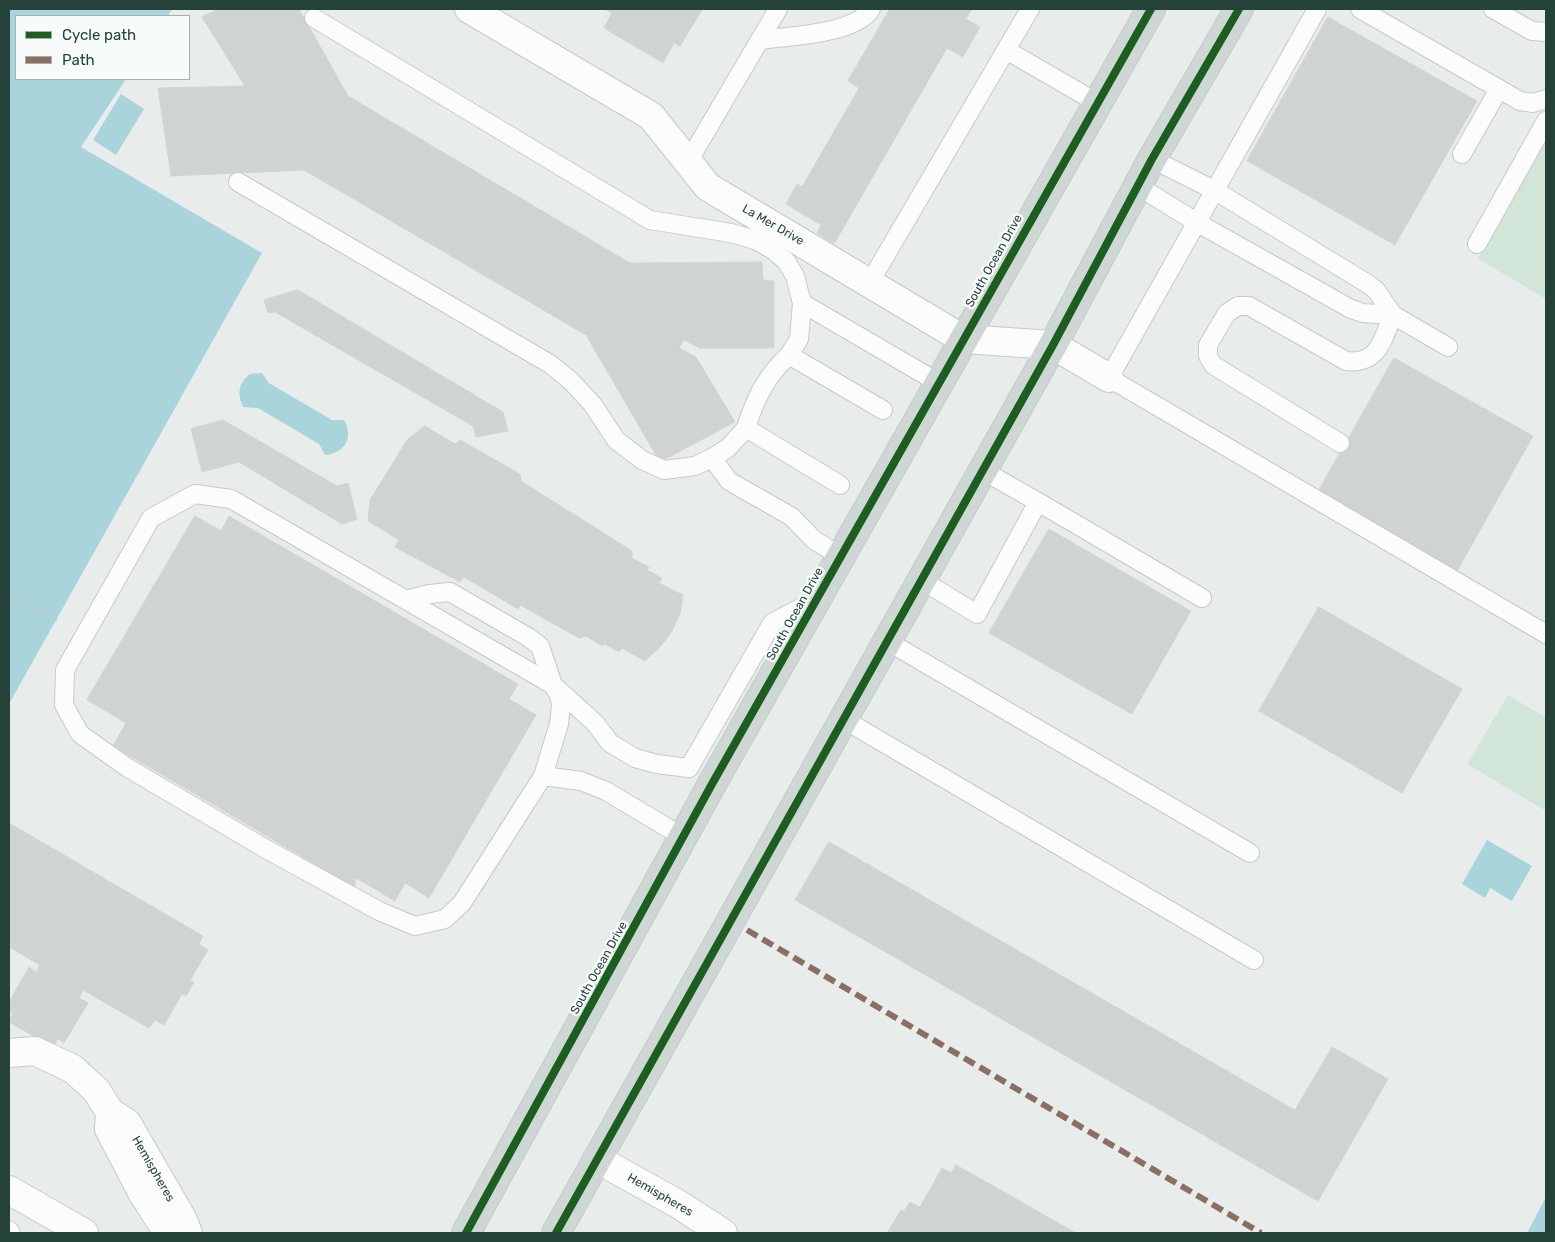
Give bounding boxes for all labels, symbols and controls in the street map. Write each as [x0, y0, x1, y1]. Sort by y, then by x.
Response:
legend [15, 15, 190, 80]
text: Cycle path [62, 26, 136, 44]
text: Path [62, 51, 95, 69]
street label: La Mer Drive [740, 202, 806, 248]
street label: South Ocean Drive [963, 212, 1025, 310]
street label: South Ocean Drive [764, 565, 826, 663]
street label: South Ocean Drive [568, 919, 630, 1017]
street label: Hemispheres [128, 1134, 178, 1204]
street label: Hemispheres [625, 1170, 695, 1220]

